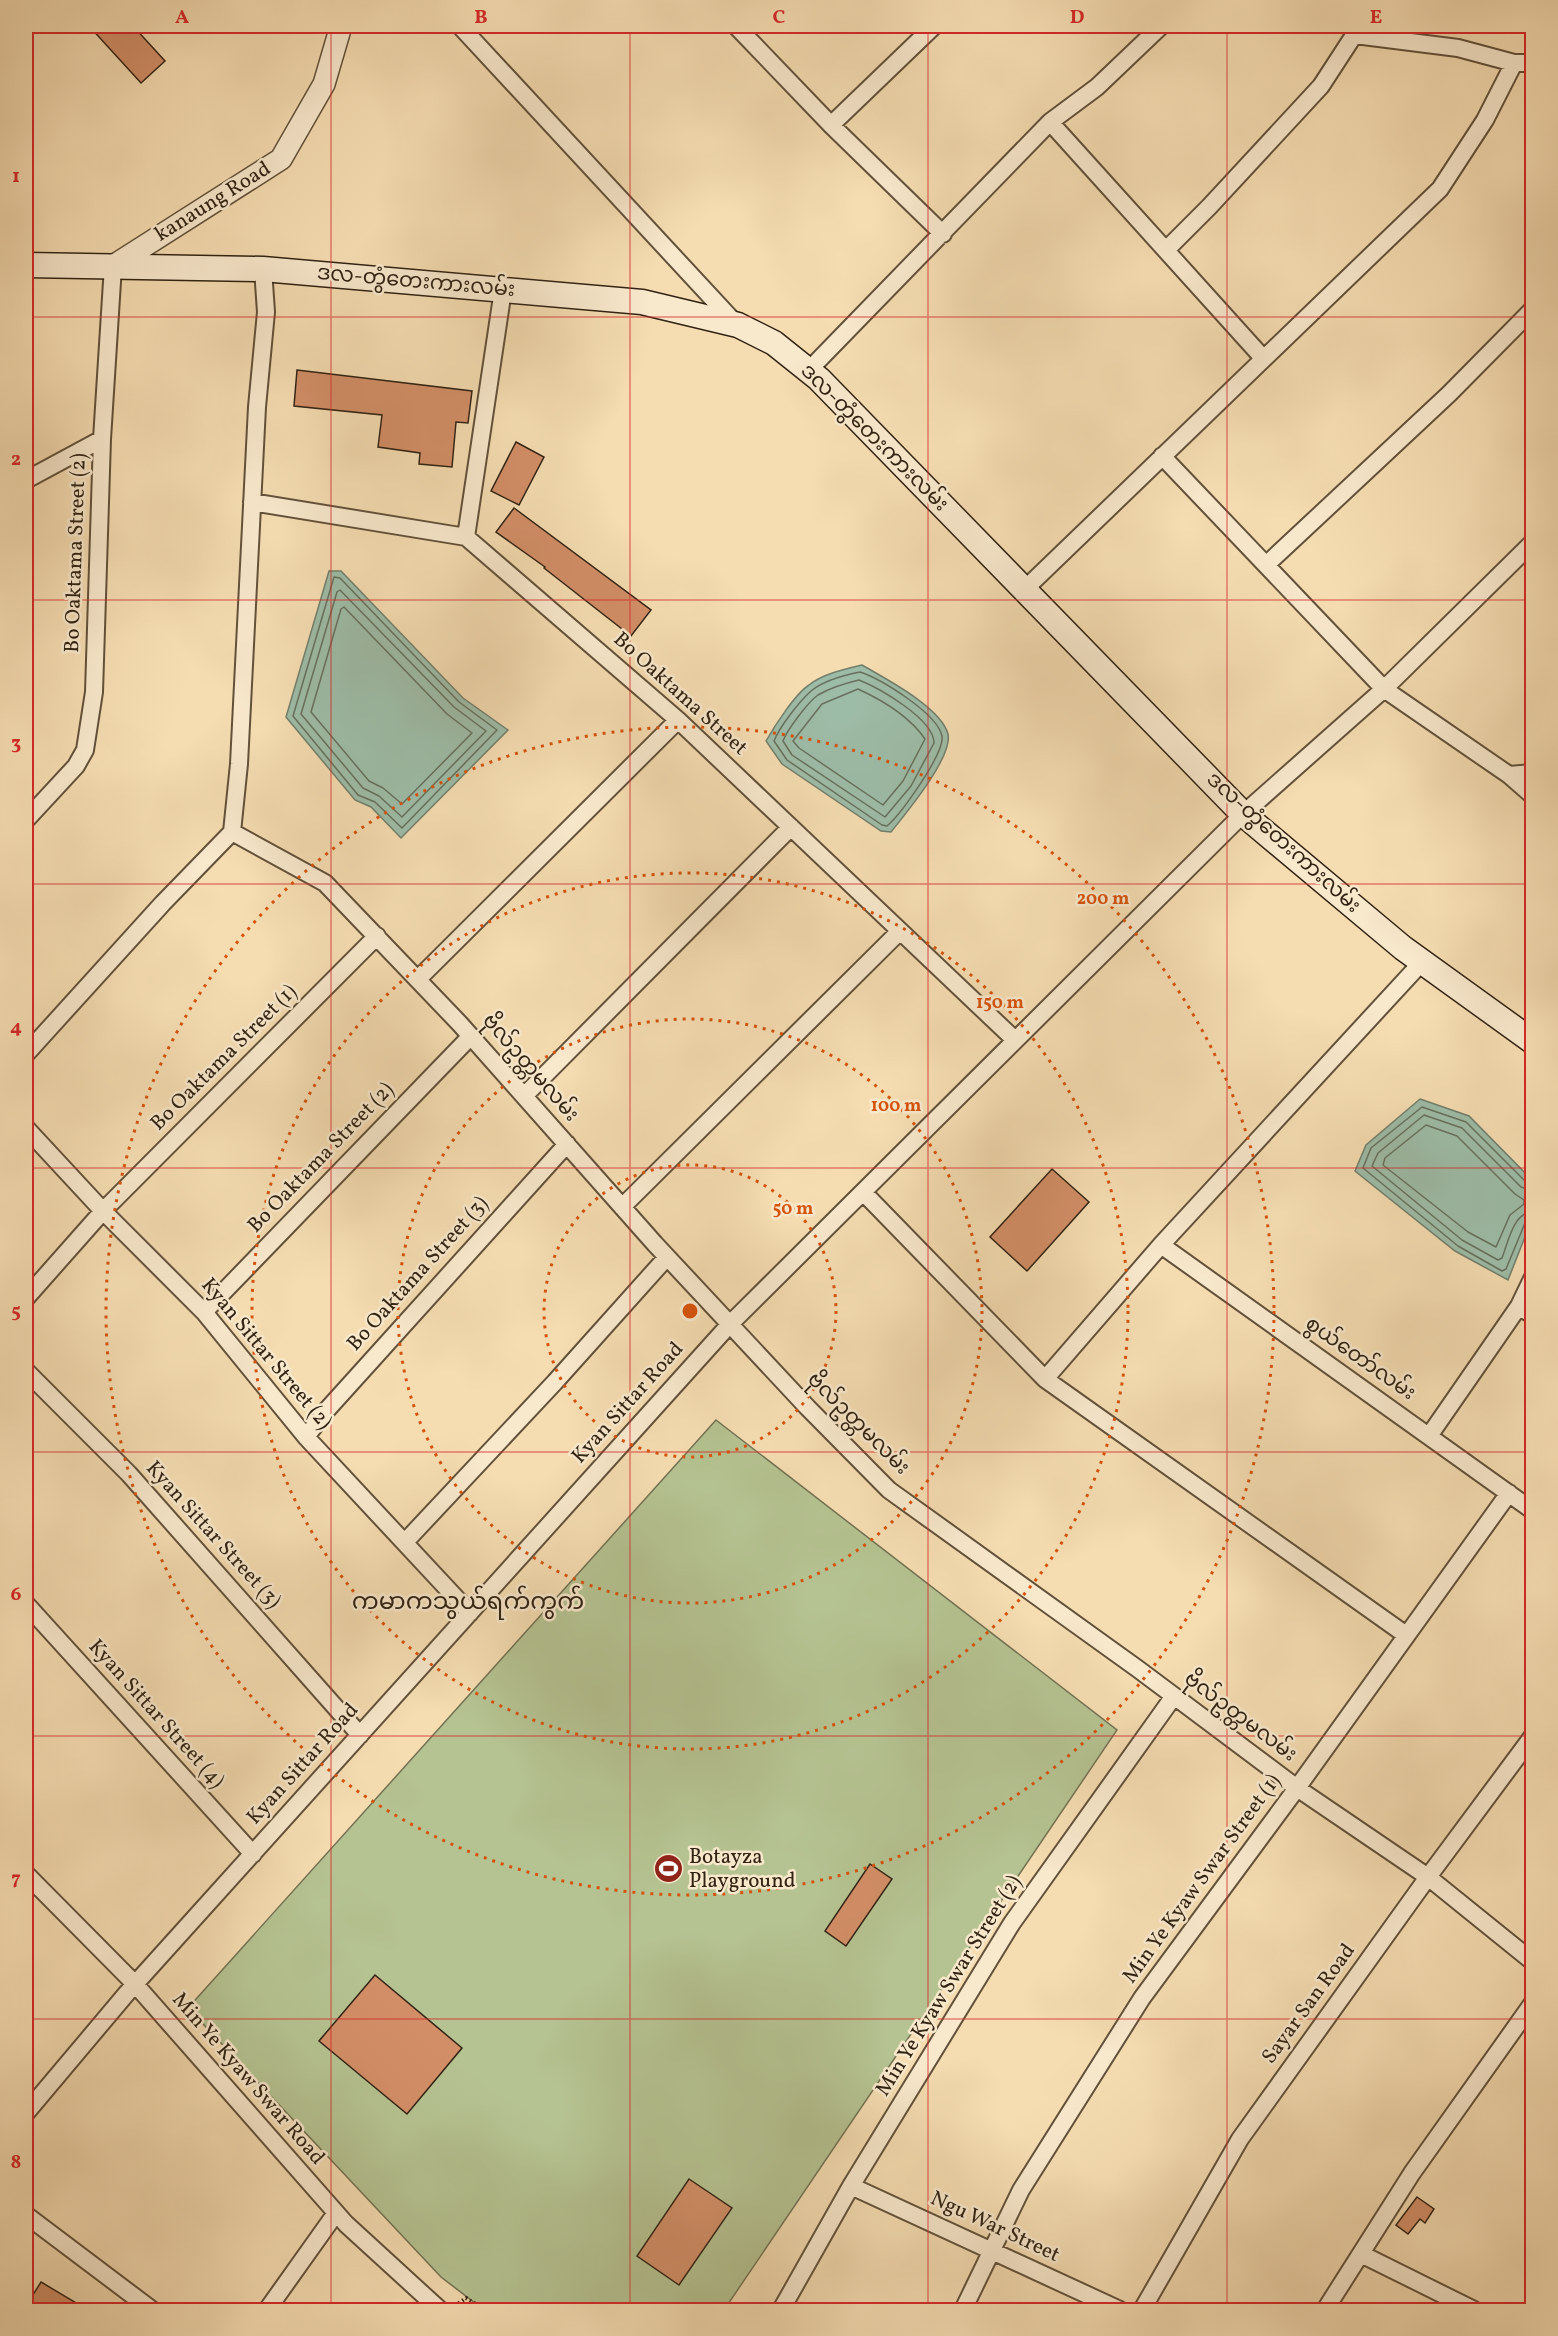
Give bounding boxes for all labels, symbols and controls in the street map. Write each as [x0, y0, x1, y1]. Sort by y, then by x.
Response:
text: A [175, 4, 189, 32]
text: B [474, 4, 488, 32]
text: C [773, 4, 786, 32]
text: D [1070, 4, 1084, 32]
text: E [1370, 4, 1382, 32]
street label: kanaung Road [149, 155, 277, 249]
text: 1 [12, 163, 20, 191]
street label: ဒလ-တွံတေးကားလမ်း [316, 256, 517, 305]
street label: ဒလ-တွံတေးကားလမ်း [793, 355, 957, 519]
text: 2 [11, 446, 21, 474]
street label: Bo Oaktama Street (2) [58, 453, 94, 653]
street label: Bo Oaktama Street [606, 626, 754, 762]
text: 3 [11, 730, 21, 758]
street label: ဒလ-တွံတေးကားလမ်း [1199, 763, 1369, 920]
text: 200 m [1077, 887, 1129, 912]
street label: Bo Oaktama Street (1) [144, 978, 304, 1138]
text: 150 m [976, 991, 1024, 1016]
street label: ဗိုလ်ဥတ္တမလမ်း [474, 1006, 587, 1129]
text: 4 [10, 1014, 22, 1042]
street label: Bo Oaktama Street (2) [241, 1076, 401, 1240]
text: 100 m [871, 1094, 921, 1119]
street label: Bo Oaktama Street (3) [341, 1190, 495, 1358]
text: 50 m [773, 1197, 813, 1222]
street label: Kyan Sittar Street (2) [194, 1272, 338, 1436]
text: 5 [11, 1298, 21, 1326]
centre of rings [680, 1301, 700, 1321]
street label: စွယ်တော်လမ်း [1299, 1308, 1423, 1408]
street label: Kyan Sittar Road [565, 1336, 691, 1470]
street label: ဗိုလ်ဥတ္တမလမ်း [799, 1364, 918, 1483]
street label: Kyan Sittar Street (3) [139, 1455, 287, 1615]
text: 6 [11, 1581, 22, 1609]
district label: ကမာကသွယ်ရက်ကွက် [352, 1585, 584, 1620]
street label: Kyan Sittar Street (4) [81, 1633, 231, 1795]
street label: ဗိုလ်ဥတ္တမလမ်း [1177, 1663, 1304, 1770]
street label: Kyan Sittar Road [240, 1697, 366, 1831]
street label: Min Ye Kyaw Swar Street (1) [1116, 1768, 1288, 1990]
place label: Botayza Playground [689, 1843, 796, 1896]
sports icon: Botayza Playground [652, 1853, 684, 1885]
text: 7 [11, 1865, 21, 1893]
street label: Min Ye Kyaw Swar Street (2) [869, 1870, 1029, 2102]
street label: Sayar San Road [1255, 1938, 1363, 2070]
street label: Min Ye Kyaw Swar Road [165, 1986, 331, 2172]
text: 8 [11, 2149, 21, 2177]
street label: Ngu War Street [926, 2184, 1064, 2270]

